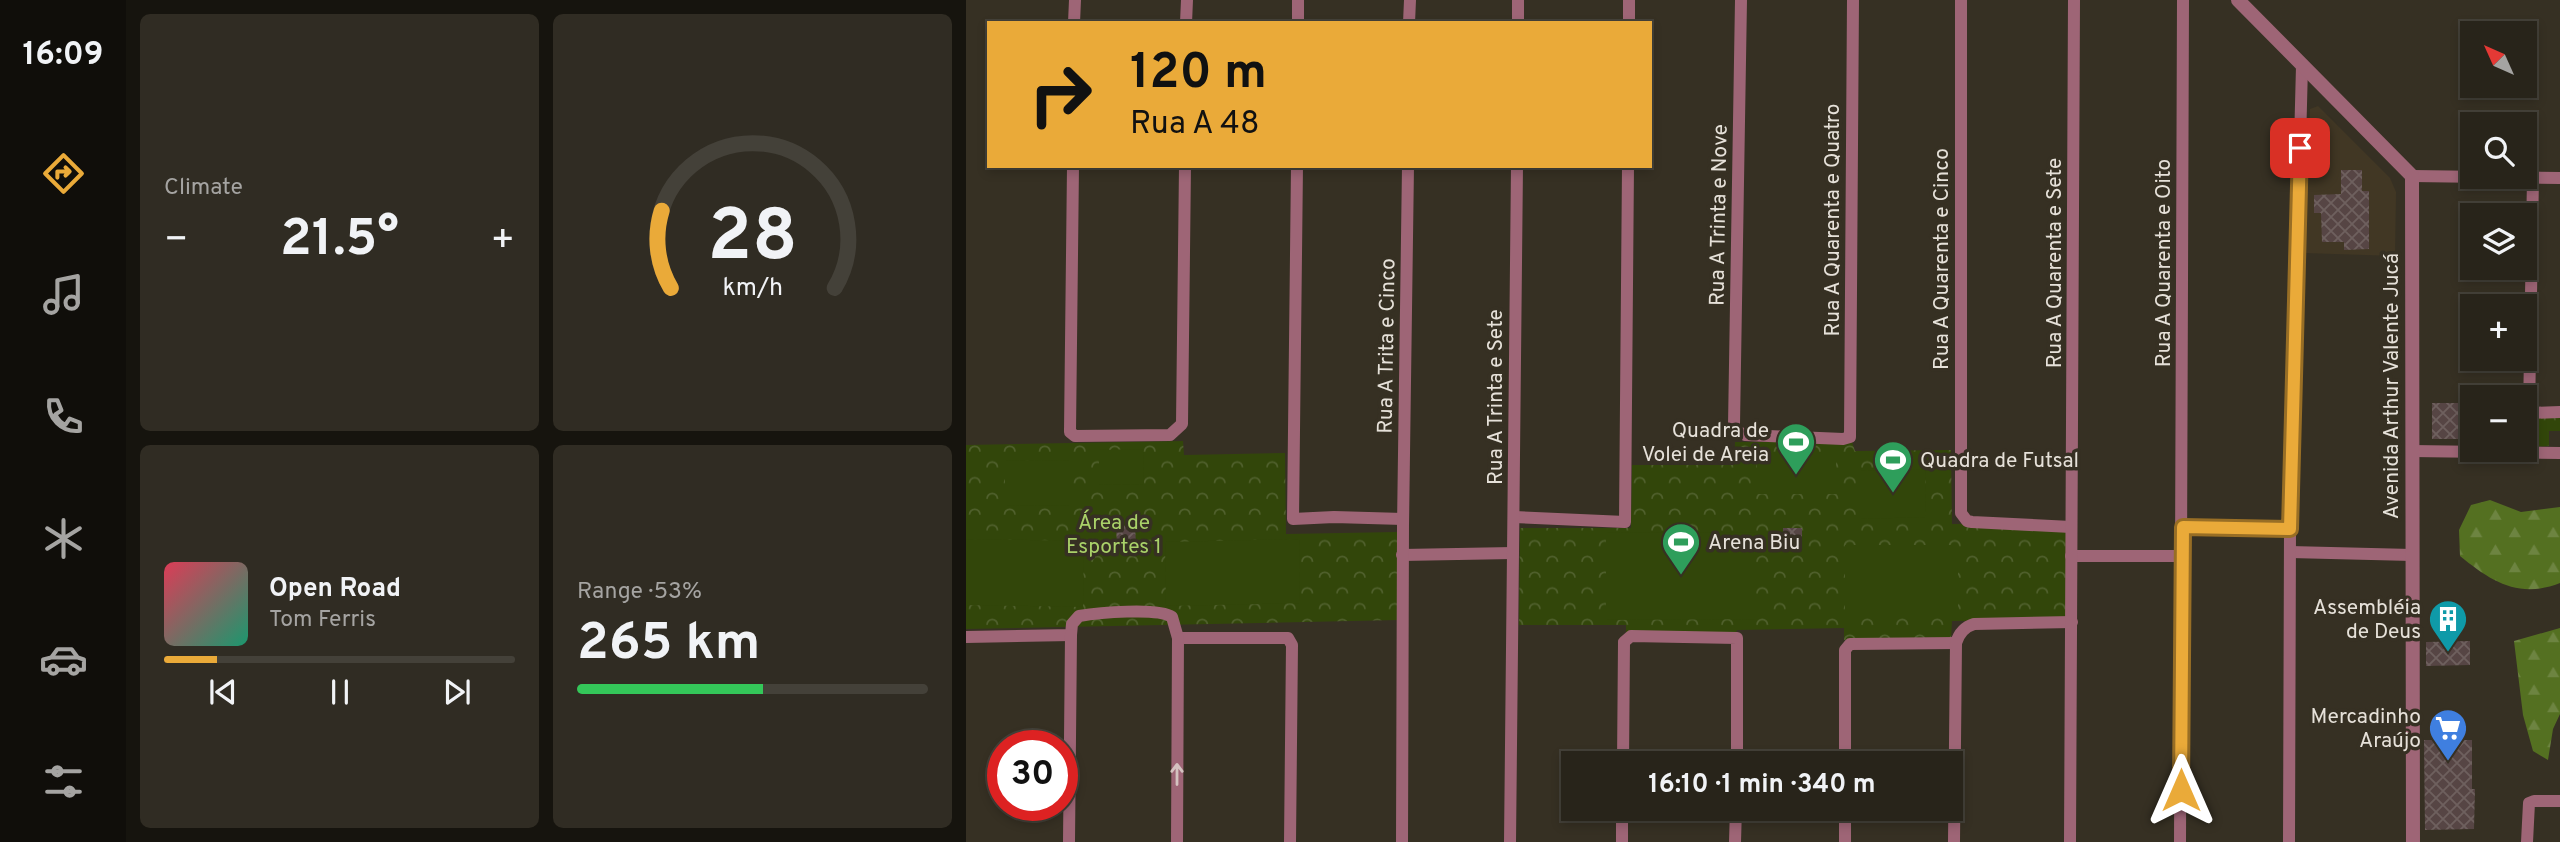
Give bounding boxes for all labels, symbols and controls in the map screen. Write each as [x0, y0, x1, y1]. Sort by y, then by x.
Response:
north arrow [2460, 21, 2538, 98]
map controls [2460, 21, 2537, 462]
text: 16:09 [23, 36, 103, 76]
text: 120 m [1130, 44, 1267, 106]
icon: right [1015, 49, 1106, 140]
street label: Rua A Quarenta e Quatro [1820, 104, 1847, 336]
text: Rua A 48 [1130, 105, 1260, 145]
button: search [2460, 112, 2537, 189]
pin [2270, 118, 2330, 178]
street label: Rua A Trinta e Nove [1704, 124, 1735, 306]
icon: arrive [2281, 129, 2319, 167]
street label: Rua A Quarenta e Cinco [1929, 148, 1956, 370]
icon: directions [39, 149, 88, 198]
street label: Rua A Quarenta e Sete [2042, 158, 2069, 368]
street label: Rua A Quarenta e Oito [2151, 159, 2178, 367]
text: Climate [164, 174, 243, 203]
text: 28 [707, 195, 798, 287]
button: layers [2460, 203, 2537, 280]
text: 21.5° [280, 208, 399, 274]
text: − [164, 217, 189, 266]
text: + [490, 217, 515, 266]
street label: Avenida Arthur Valente Jucá [2379, 253, 2406, 519]
street label: Rua A Trita e Cinco [1372, 258, 1403, 434]
icon: music [39, 270, 88, 319]
text: km/h [722, 273, 783, 305]
button: + [2460, 294, 2537, 371]
street label: Rua A Trinta e Sete [1483, 309, 1510, 485]
button: − [2460, 385, 2537, 462]
icon: phone [39, 392, 88, 441]
place label: Quadra de Volei de Areia [1642, 418, 1769, 469]
sports icon: Quadra de Volei de Areia [1775, 421, 1817, 476]
sports icon: Quadra de Futsal [1872, 439, 1914, 494]
place label: Quadra de Futsal [1920, 448, 2079, 475]
park label: Área de Esportes 1 [1066, 509, 1162, 561]
icon: climate [39, 514, 88, 563]
sports icon: Arena Biu [1660, 521, 1702, 576]
place label: Arena Biu [1708, 530, 1800, 557]
text: Open Road [269, 573, 401, 606]
text: Range · 53% [577, 578, 702, 607]
place label: Assembléia de Deus [2313, 595, 2421, 646]
building icon: Assembléia de Deus [2427, 598, 2469, 653]
text: Tom Ferris [269, 606, 376, 635]
text: 265 km [577, 612, 760, 678]
icon: car [39, 635, 88, 684]
icon: previous [204, 673, 242, 711]
icon: pause [321, 673, 359, 711]
icon: next [438, 673, 476, 711]
place label: Mercadinho Araújo [2310, 704, 2421, 755]
supermarket icon: Mercadinho Araújo [2427, 707, 2469, 762]
speed limit sign: 30 [987, 730, 1078, 821]
position arrow [2144, 753, 2218, 827]
icon: filters [39, 757, 88, 806]
one-way arrow [1170, 763, 1184, 786]
text: 16:10 · 1 min · 340 m [1648, 769, 1876, 802]

